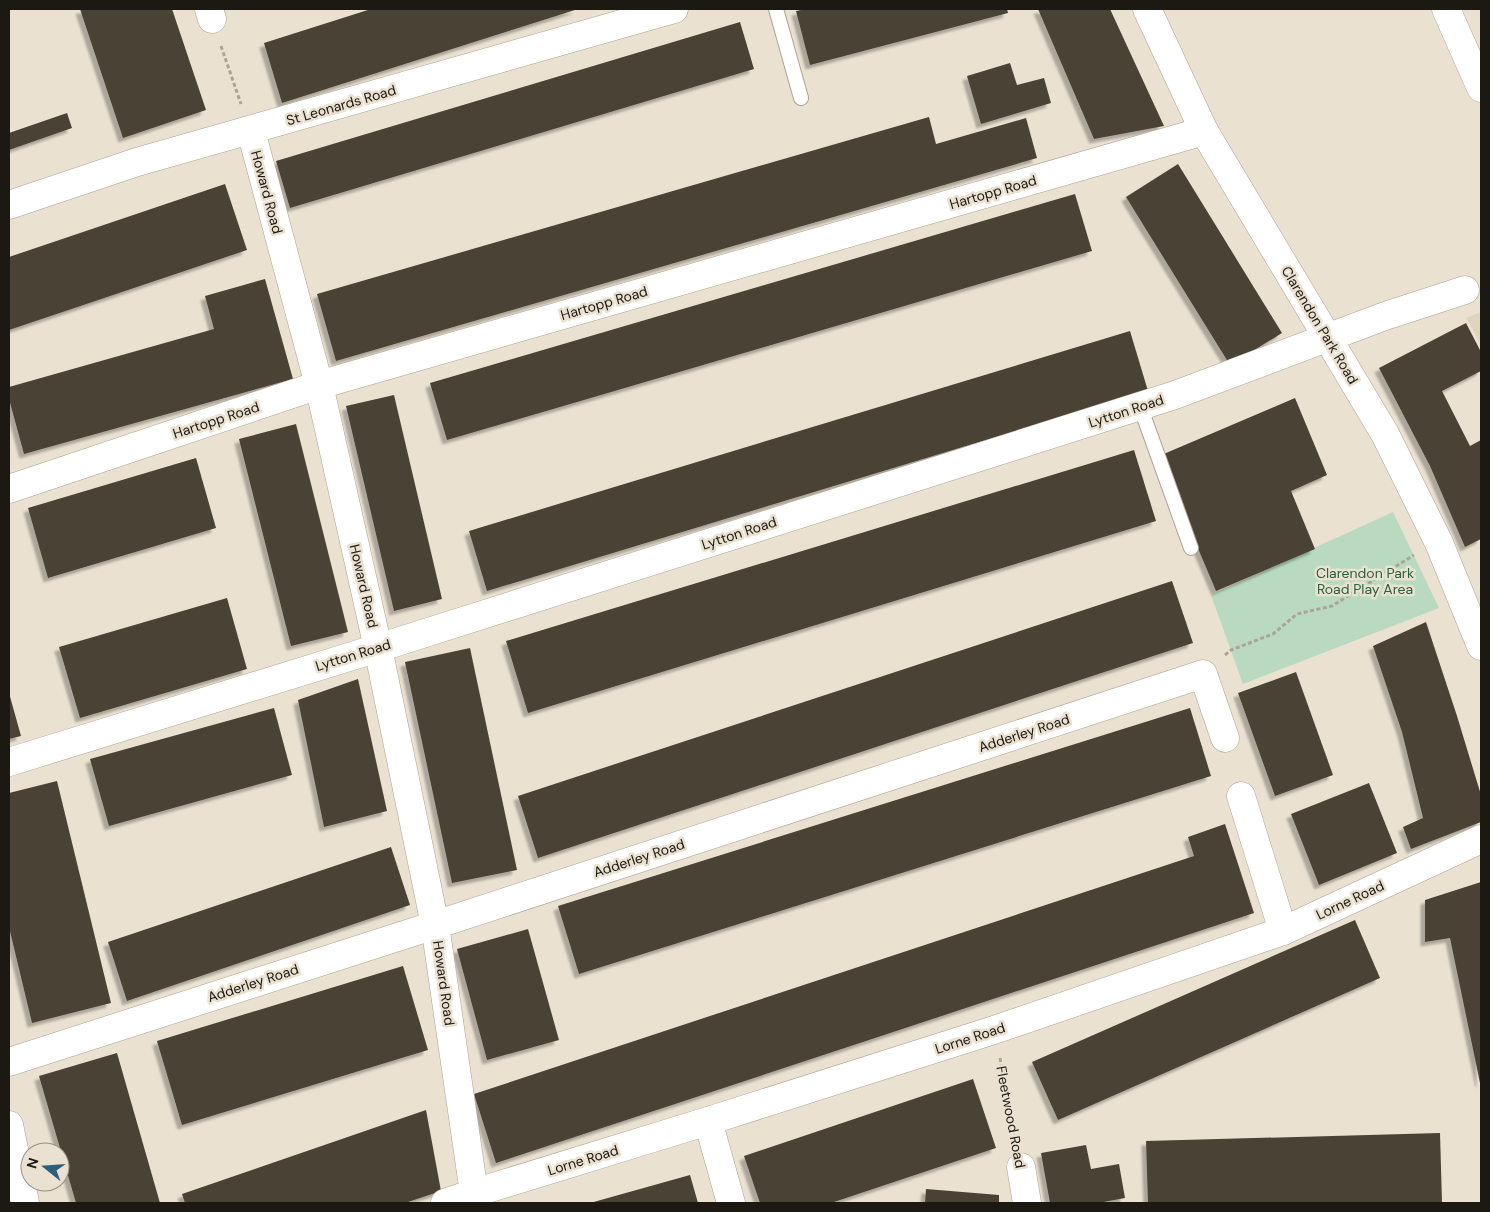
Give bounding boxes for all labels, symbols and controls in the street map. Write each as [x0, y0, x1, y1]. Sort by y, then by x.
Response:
street label: St Leonards Road [284, 81, 398, 129]
street label: Howard Road [247, 148, 287, 236]
street label: Hartopp Road [947, 171, 1039, 213]
street label: Clarendon Park Road [1278, 263, 1362, 387]
street label: Hartopp Road [558, 282, 650, 324]
street label: Lytton Road [1086, 390, 1166, 432]
street label: Hartopp Road [171, 398, 261, 442]
street label: Lytton Road [699, 512, 779, 554]
street label: Howard Road [346, 542, 382, 630]
park label: Clarendon Park Road Play Area [1316, 564, 1414, 598]
street label: Lytton Road [313, 635, 393, 675]
street label: Adderley Road [976, 710, 1072, 756]
street label: Adderley Road [591, 835, 687, 881]
street label: Lorne Road [1313, 876, 1387, 924]
street label: Howard Road [429, 939, 459, 1027]
street label: Adderley Road [205, 960, 301, 1006]
street label: Lorne Road [933, 1018, 1007, 1058]
street label: Fleetwood Road [992, 1064, 1030, 1170]
street label: Lorne Road [546, 1141, 620, 1179]
north arrow [20, 1142, 70, 1192]
text: N [22, 1156, 43, 1171]

